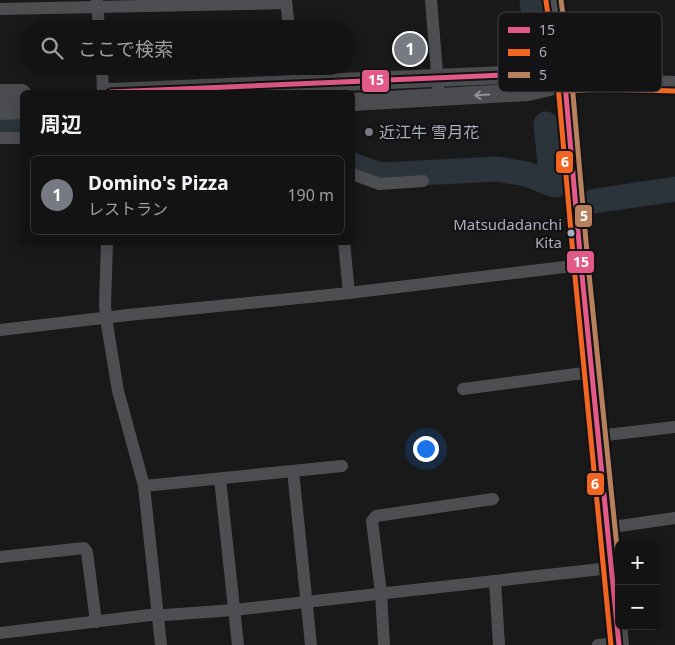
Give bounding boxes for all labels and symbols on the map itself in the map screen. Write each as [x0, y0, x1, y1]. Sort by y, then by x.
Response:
legend [498, 12, 662, 92]
text: 15 [539, 20, 555, 39]
pin: 1 [394, 30, 426, 68]
text: 6 [539, 42, 547, 61]
text: 5 [539, 65, 547, 84]
line badge: 15 [361, 69, 390, 93]
text: 15 [368, 70, 384, 89]
one-way arrow [474, 90, 490, 99]
place label: 近江牛 雪月花 [379, 121, 479, 143]
marker: 近江牛 雪月花 [363, 126, 375, 138]
line badge: 6 [555, 150, 574, 174]
text: 6 [561, 152, 569, 171]
line badge: 5 [574, 204, 593, 228]
text: 5 [580, 206, 588, 225]
place label: Matsudadanchi Kita [453, 214, 562, 252]
marker: Matsudadanchi Kita [566, 228, 576, 238]
line badge: 15 [566, 250, 595, 274]
text: 15 [573, 252, 589, 271]
your location [413, 436, 439, 462]
line badge: 6 [586, 472, 605, 496]
text: 6 [591, 474, 599, 493]

